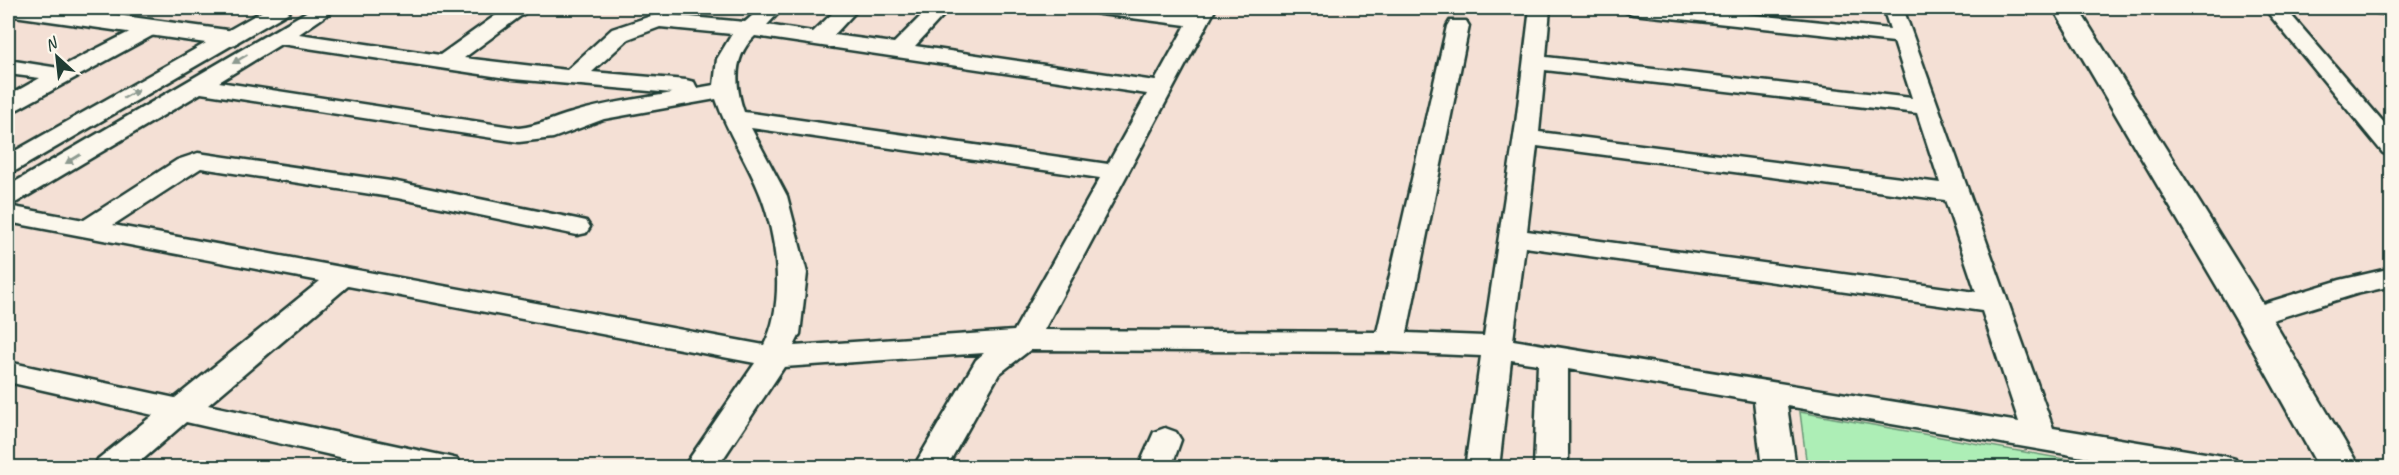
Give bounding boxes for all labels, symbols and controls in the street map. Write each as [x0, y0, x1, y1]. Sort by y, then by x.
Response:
north arrow [27, 27, 87, 87]
text: N [42, 32, 62, 56]
one-way arrow [232, 53, 248, 64]
one-way arrow [123, 89, 140, 99]
one-way arrow [65, 153, 81, 164]

